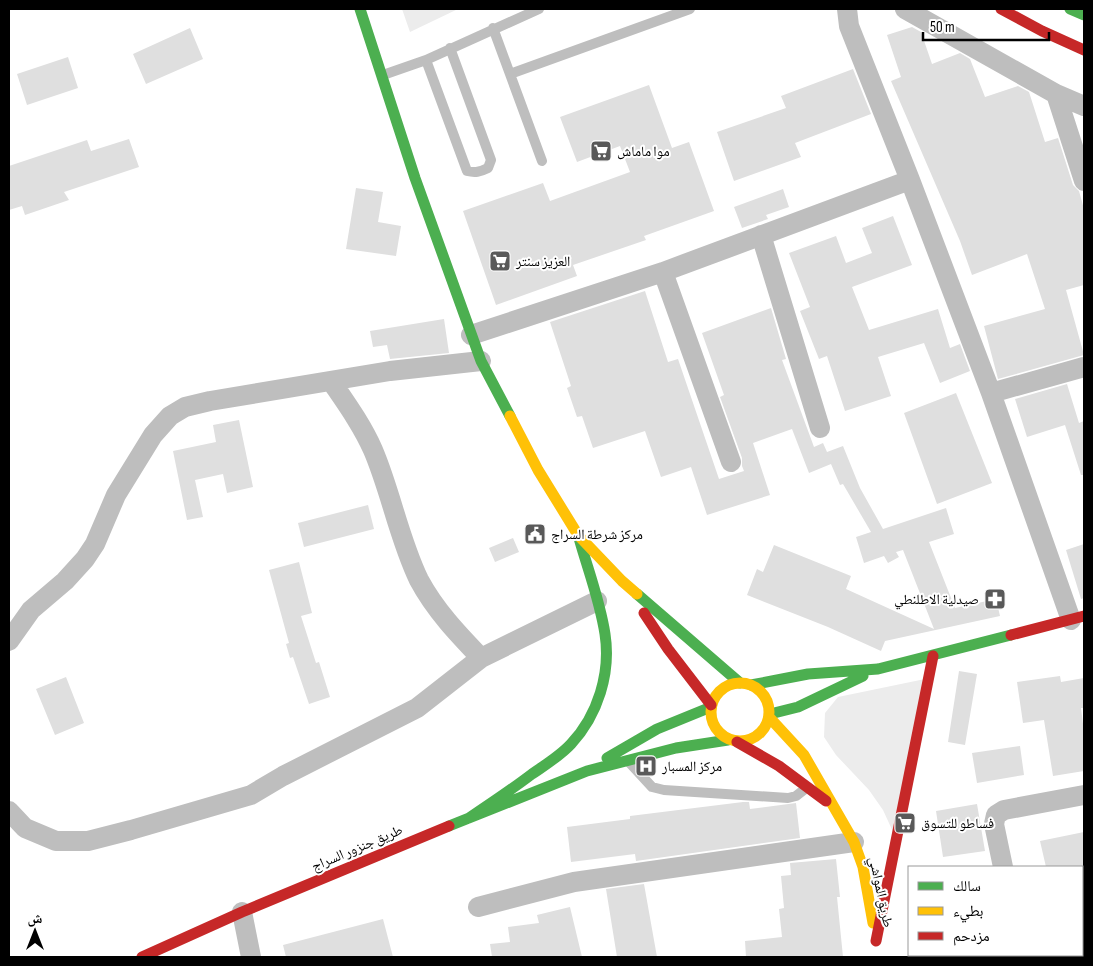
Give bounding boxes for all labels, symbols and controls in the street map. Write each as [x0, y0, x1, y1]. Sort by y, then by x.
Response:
scale bar [923, 10, 1049, 42]
text: 50 m [930, 18, 955, 37]
supermarket icon: موا ماماش [589, 139, 613, 163]
place label: موا ماماش [617, 143, 670, 160]
supermarket icon: العزيز سنتر [488, 249, 512, 273]
place label: العزيز سنتر [515, 253, 570, 270]
public building icon: مركز شرطة السراج [523, 522, 547, 546]
place label: مركز شرطة السراج [551, 526, 643, 544]
pharmacy icon: صيدلية الاطلنطي [983, 587, 1007, 611]
place label: صيدلية الاطلنطي [894, 591, 979, 610]
hospital icon: مركز المسبار [634, 754, 658, 778]
place label: مركز المسبار [661, 758, 722, 775]
supermarket icon: فساطو للتسوق [893, 811, 917, 835]
place label: فساطو للتسوق [921, 815, 994, 832]
street label: طريق جنزور السراج [309, 821, 405, 876]
street label: طريق المواشي [863, 855, 897, 929]
legend [908, 866, 1083, 956]
text: سالك [953, 877, 981, 896]
text: بطيء [953, 902, 983, 923]
north arrow [10, 906, 60, 956]
text: ش [28, 910, 43, 927]
text: مزدحم [953, 927, 990, 946]

